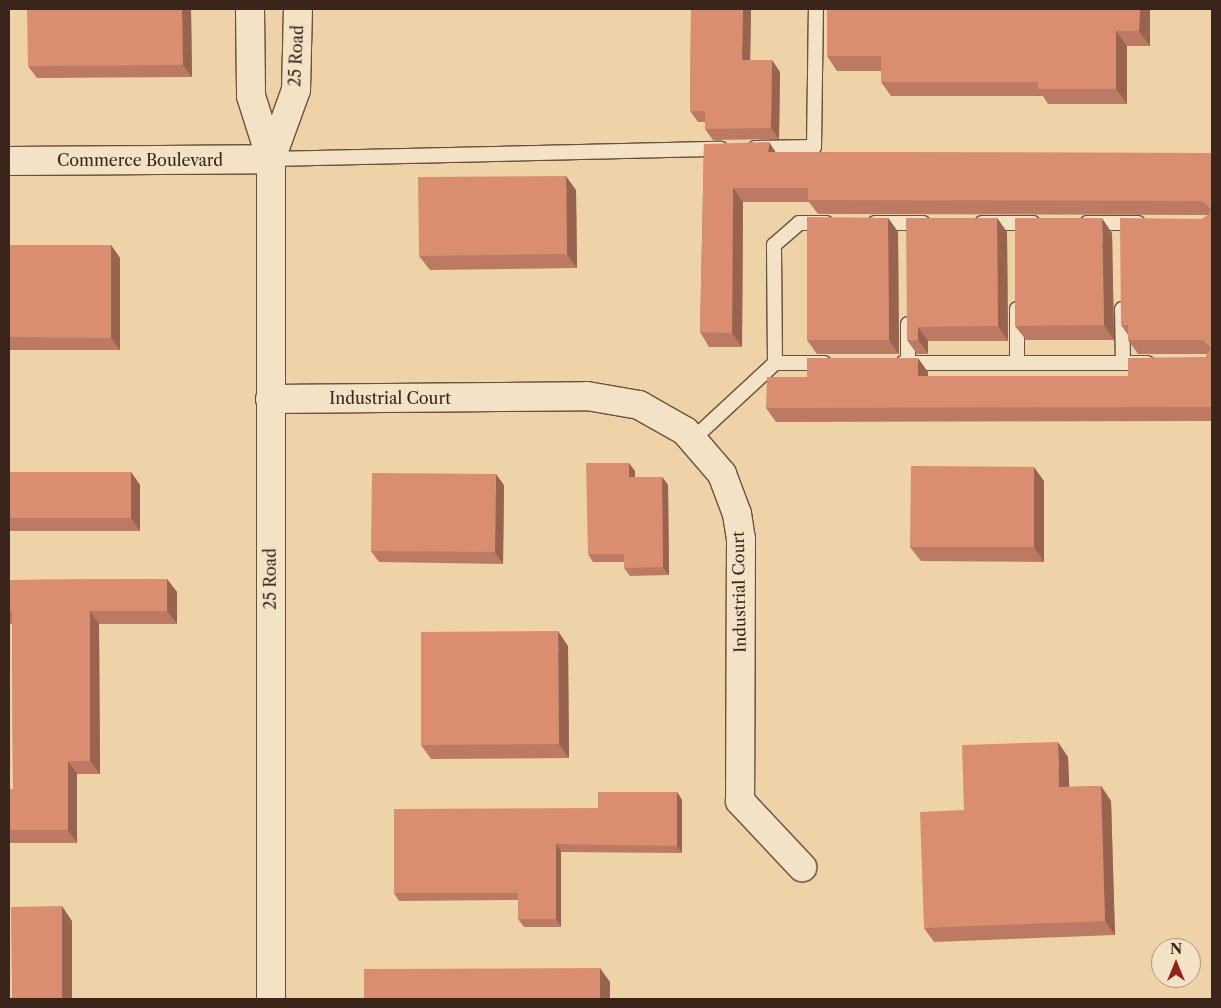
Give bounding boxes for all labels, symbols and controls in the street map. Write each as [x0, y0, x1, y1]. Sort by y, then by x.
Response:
street label: 25 Road [285, 25, 307, 87]
street label: Commerce Boulevard [57, 150, 223, 170]
street label: Industrial Court [329, 388, 451, 408]
street label: Industrial Court [728, 531, 750, 653]
street label: 25 Road [260, 548, 280, 610]
north arrow [1151, 938, 1201, 988]
text: N [1170, 940, 1182, 958]

